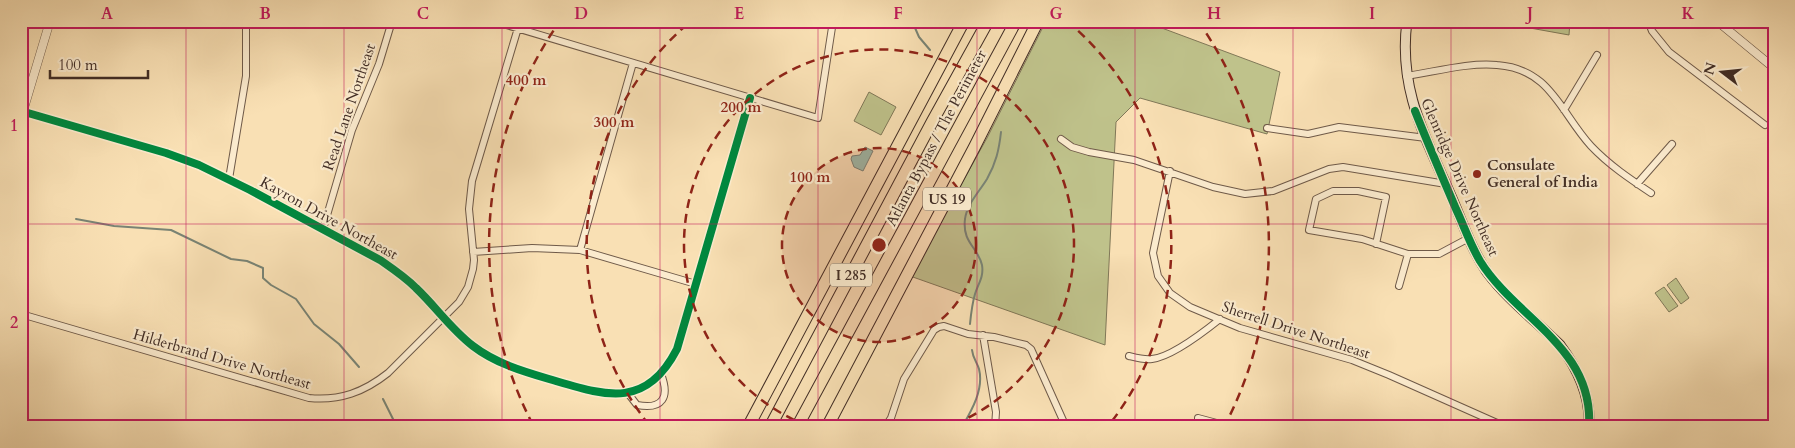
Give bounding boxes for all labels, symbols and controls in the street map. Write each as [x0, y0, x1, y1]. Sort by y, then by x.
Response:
text: A [101, 3, 113, 25]
text: B [259, 3, 271, 25]
text: C [417, 3, 429, 25]
text: D [574, 3, 588, 25]
text: E [734, 3, 744, 25]
text: F [893, 3, 903, 25]
text: G [1049, 3, 1063, 25]
text: H [1207, 3, 1221, 25]
text: I [1369, 3, 1375, 25]
text: J [1525, 3, 1533, 25]
text: K [1682, 3, 1695, 25]
street label: Read Lane Northeast [318, 41, 380, 173]
street label: Atlanta Bypass / The Perimeter [881, 46, 991, 230]
scale bar [50, 48, 148, 80]
north arrow [1698, 48, 1748, 98]
text: 100 m [58, 55, 98, 75]
text: N [1699, 60, 1721, 77]
text: 400 m [506, 70, 547, 90]
street label: Glenridge Drive Northeast [1416, 95, 1504, 259]
text: 200 m [721, 97, 762, 117]
text: 300 m [594, 112, 635, 132]
text: 1 [10, 115, 18, 137]
place label: Consulate General of India [1487, 155, 1598, 192]
text: 100 m [790, 167, 831, 187]
marker: Consulate General of India [1471, 168, 1483, 180]
street label: Kayron Drive Northeast [257, 172, 402, 264]
road number: US 19 [923, 188, 971, 210]
centre of rings [870, 236, 888, 254]
road number: I 285 [830, 264, 872, 286]
street label: Sherrell Drive Northeast [1219, 297, 1373, 363]
text: 2 [10, 312, 18, 334]
street label: Hilderbrand Drive Northeast [131, 324, 313, 394]

